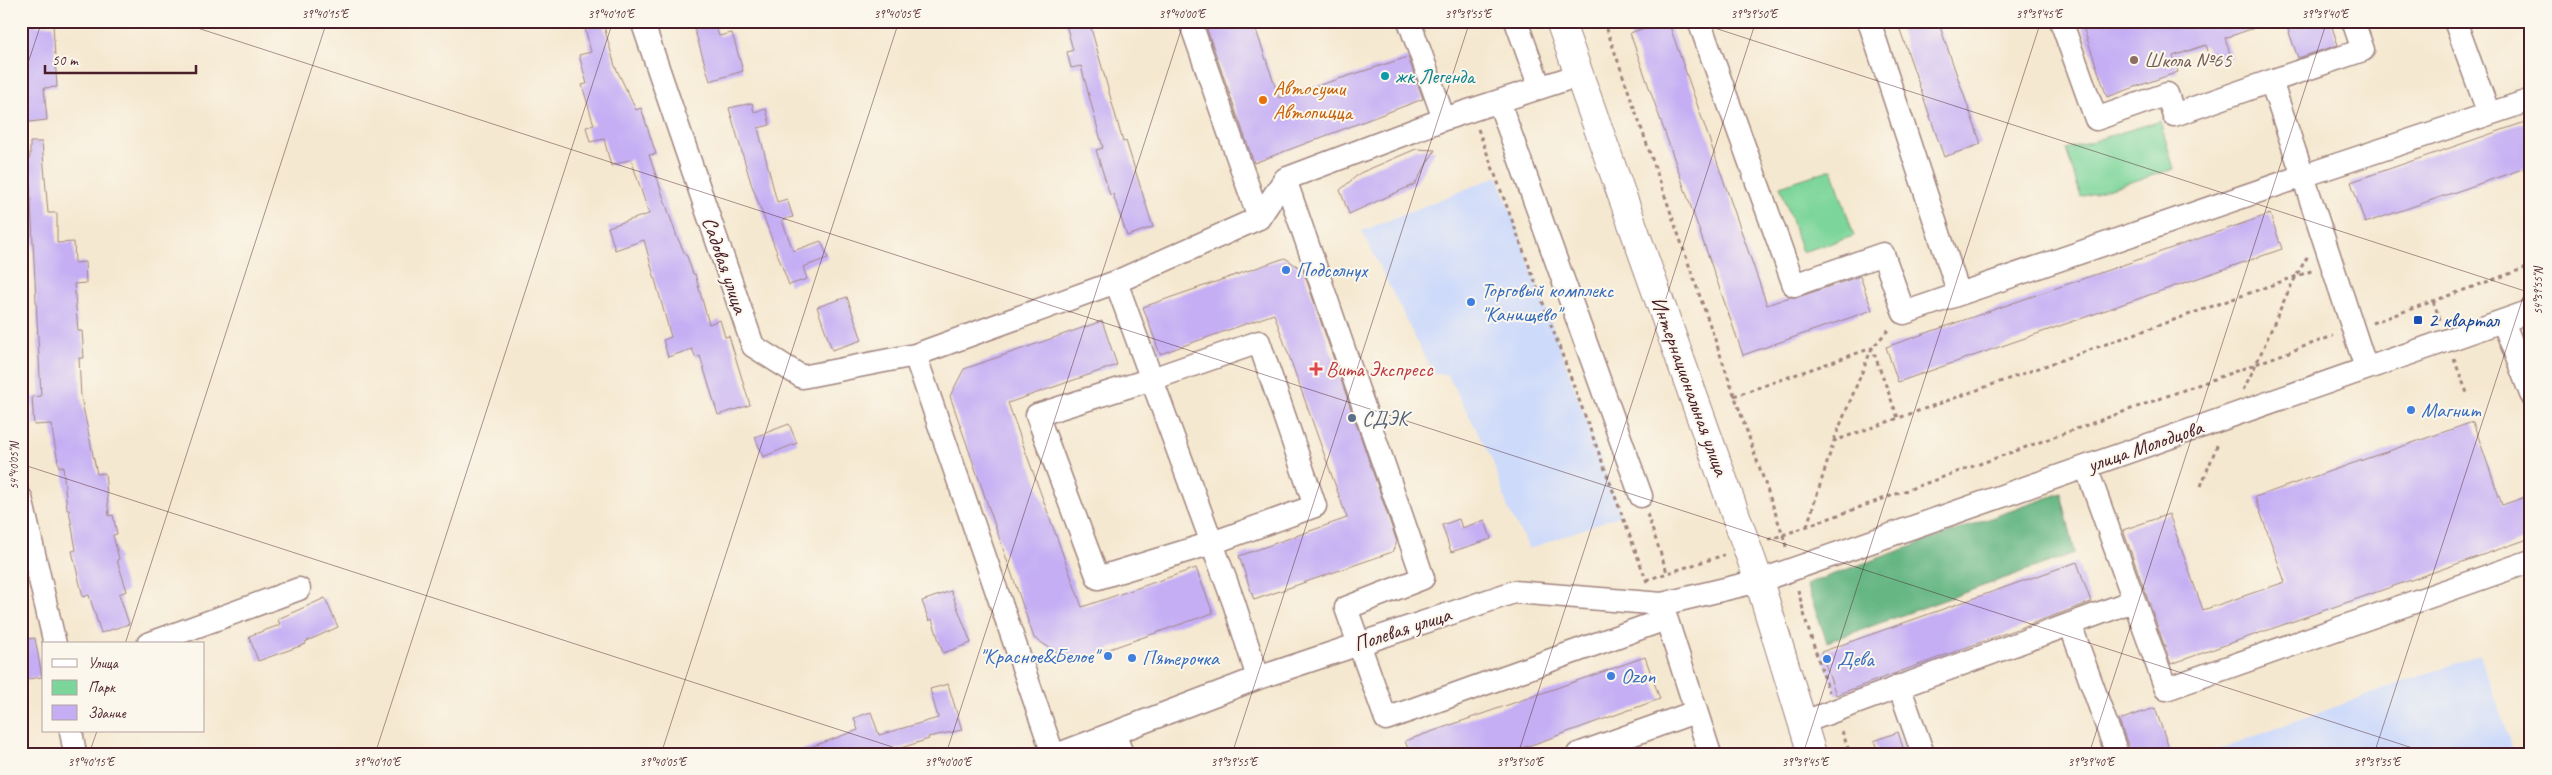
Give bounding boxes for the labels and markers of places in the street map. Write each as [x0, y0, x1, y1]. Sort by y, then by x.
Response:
place label: Школа №65 [2144, 47, 2233, 73]
marker: Школа №65 [2128, 54, 2140, 66]
place label: жк Легенда [1395, 63, 1477, 89]
marker: жк Легенда [1379, 70, 1391, 82]
place label: Автосуши Автопицца [1273, 75, 1354, 125]
marker: Автосуши Автопицца [1257, 94, 1269, 106]
place label: Подсолнух [1296, 257, 1369, 283]
marker: Подсолнух [1280, 264, 1292, 276]
place label: Торговый комплекс "Канищево" [1481, 277, 1614, 327]
marker: Торговый комплекс "Канищево" [1465, 296, 1477, 308]
place label: 2 квартал [2428, 307, 2501, 333]
marker: 2 квартал [2412, 314, 2424, 326]
place label: Вита Экспресс [1326, 356, 1434, 382]
marker: Вита Экспресс [1310, 363, 1322, 375]
place label: Магнит [2421, 397, 2482, 423]
marker: Магнит [2405, 404, 2417, 416]
place label: СДЭК [1362, 405, 1412, 431]
marker: СДЭК [1346, 412, 1358, 424]
place label: "Красное&Белое" [979, 643, 1102, 669]
place label: Пятерочка [1142, 645, 1221, 671]
place label: Дева [1837, 646, 1875, 672]
marker: "Красное&Белое" [1102, 650, 1114, 662]
marker: Пятерочка [1126, 652, 1138, 664]
marker: Дева [1821, 653, 1833, 665]
place label: Ozon [1621, 663, 1656, 689]
marker: Ozon [1605, 670, 1617, 682]

